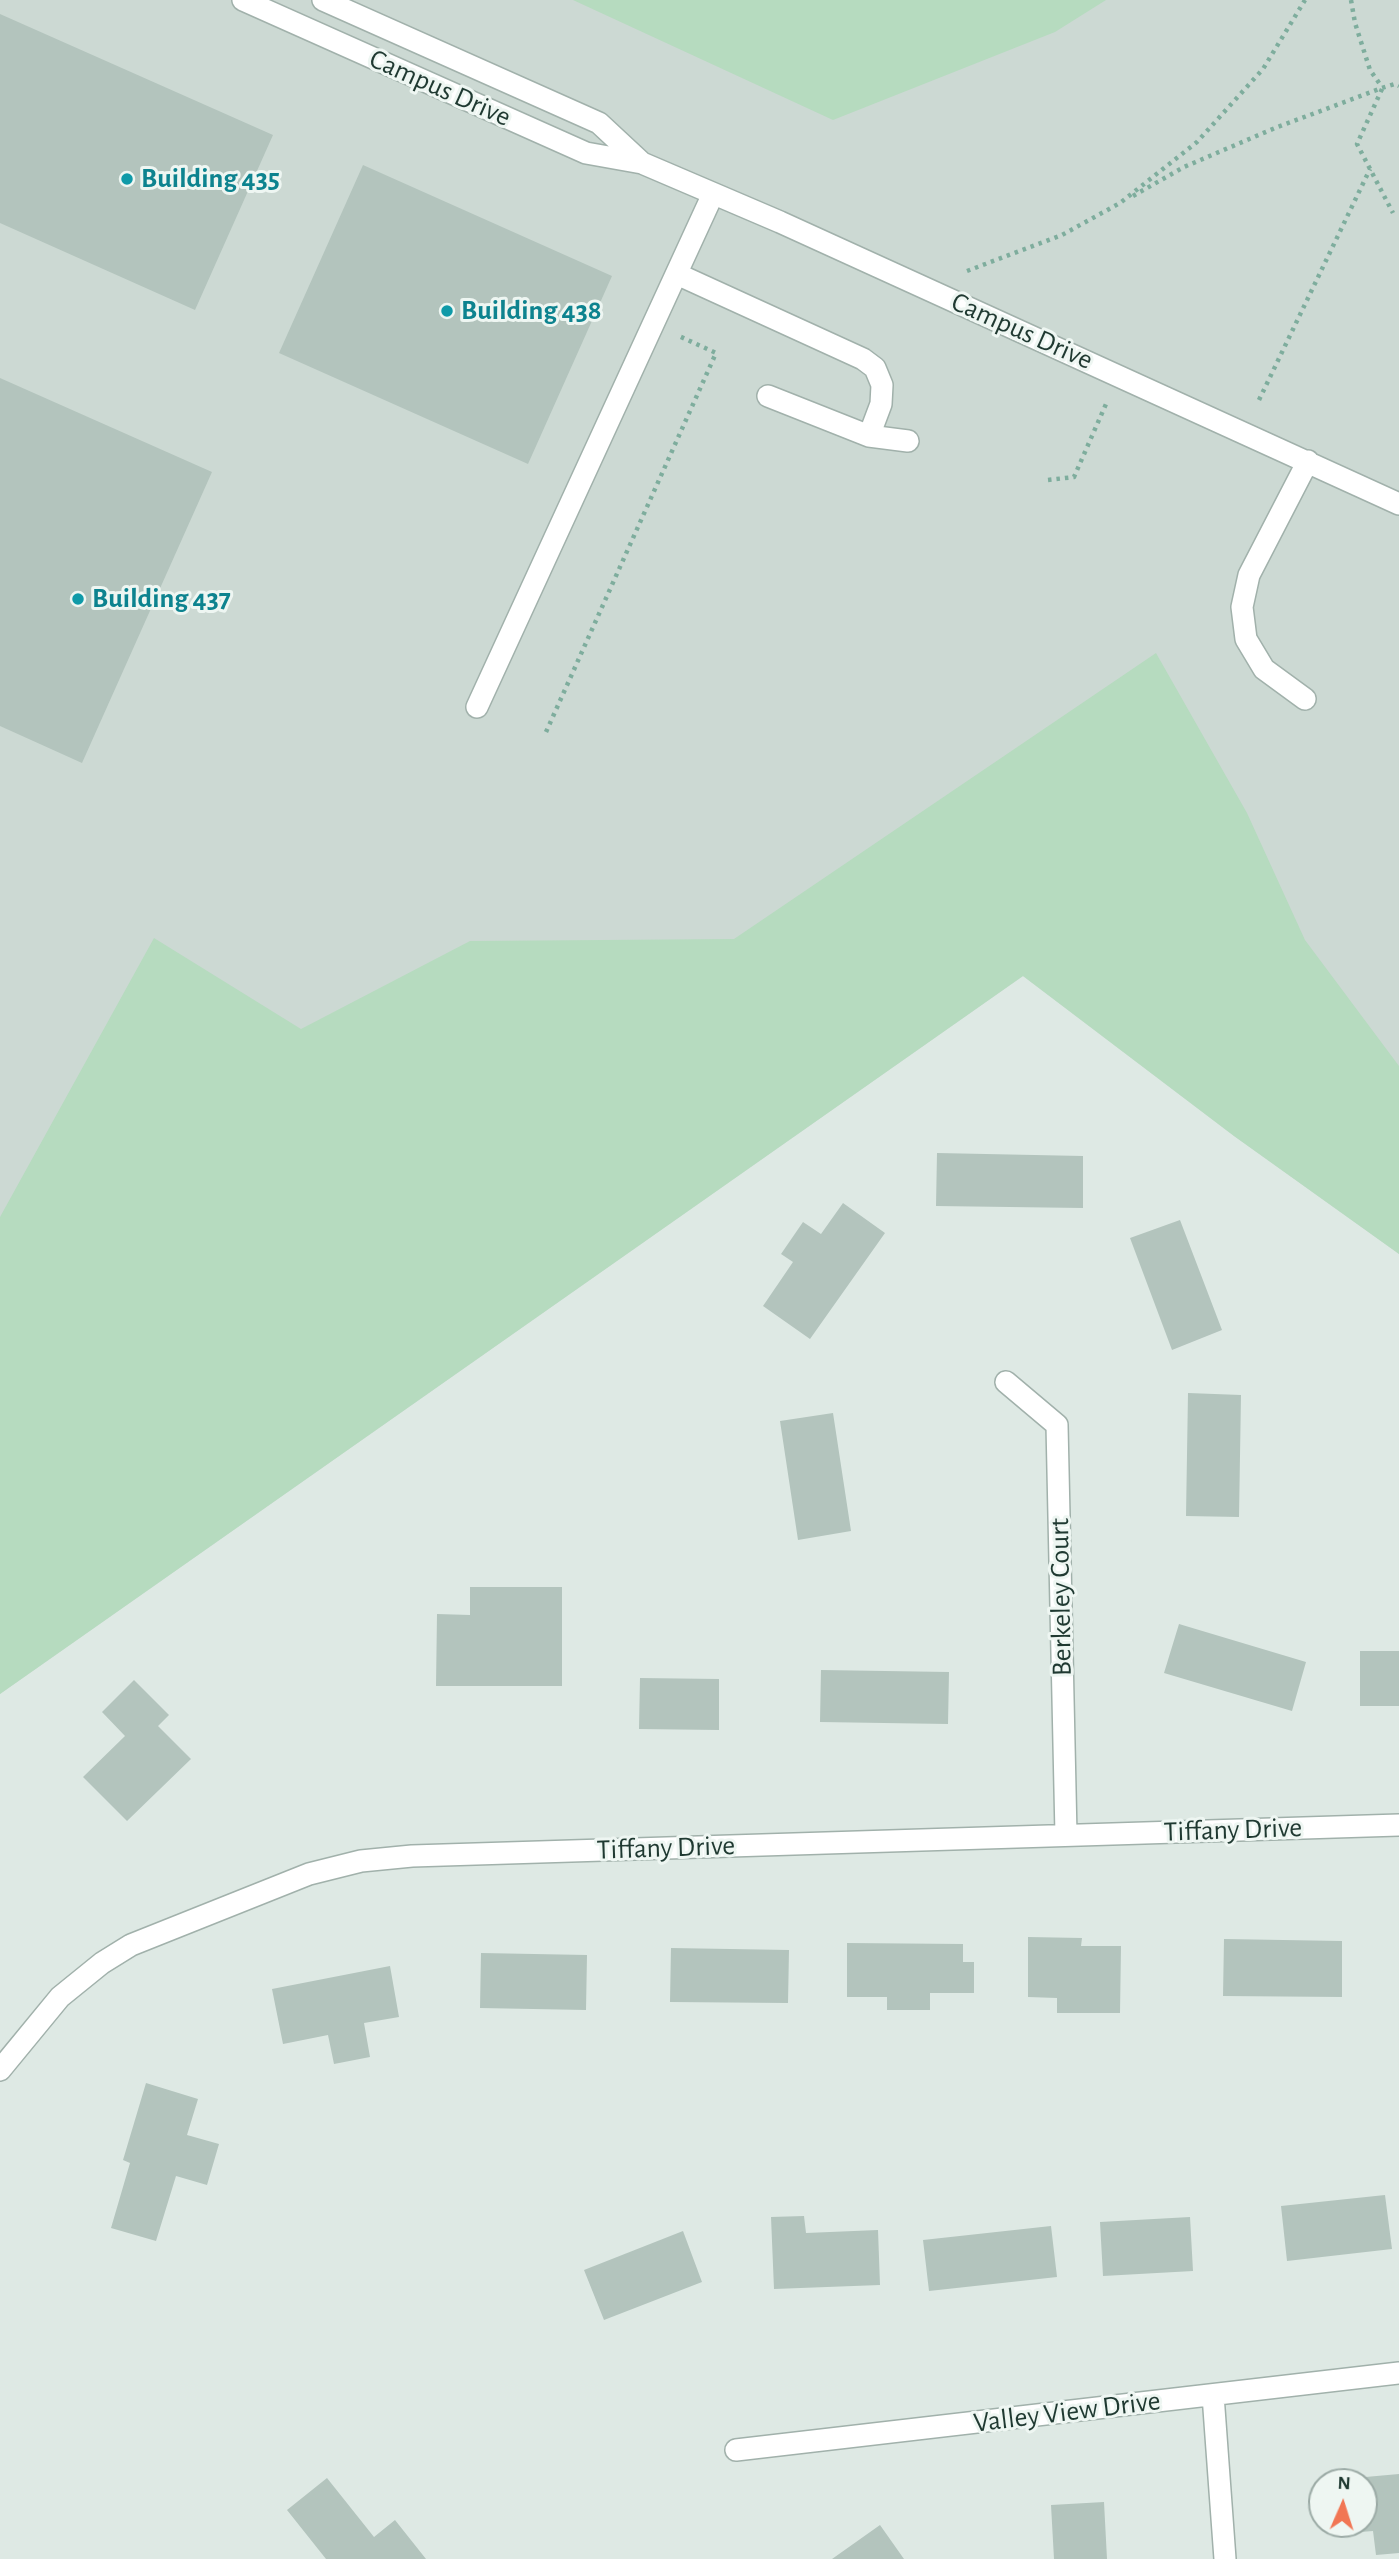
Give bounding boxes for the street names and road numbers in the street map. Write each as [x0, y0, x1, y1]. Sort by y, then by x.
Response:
street label: Campus Drive [364, 42, 516, 134]
street label: Campus Drive [946, 285, 1098, 377]
street label: Berkeley Court [1043, 1518, 1079, 1676]
street label: Tiffany Drive [1163, 1811, 1303, 1849]
street label: Tiffany Drive [596, 1829, 736, 1867]
street label: Valley View Drive [972, 2384, 1162, 2440]

